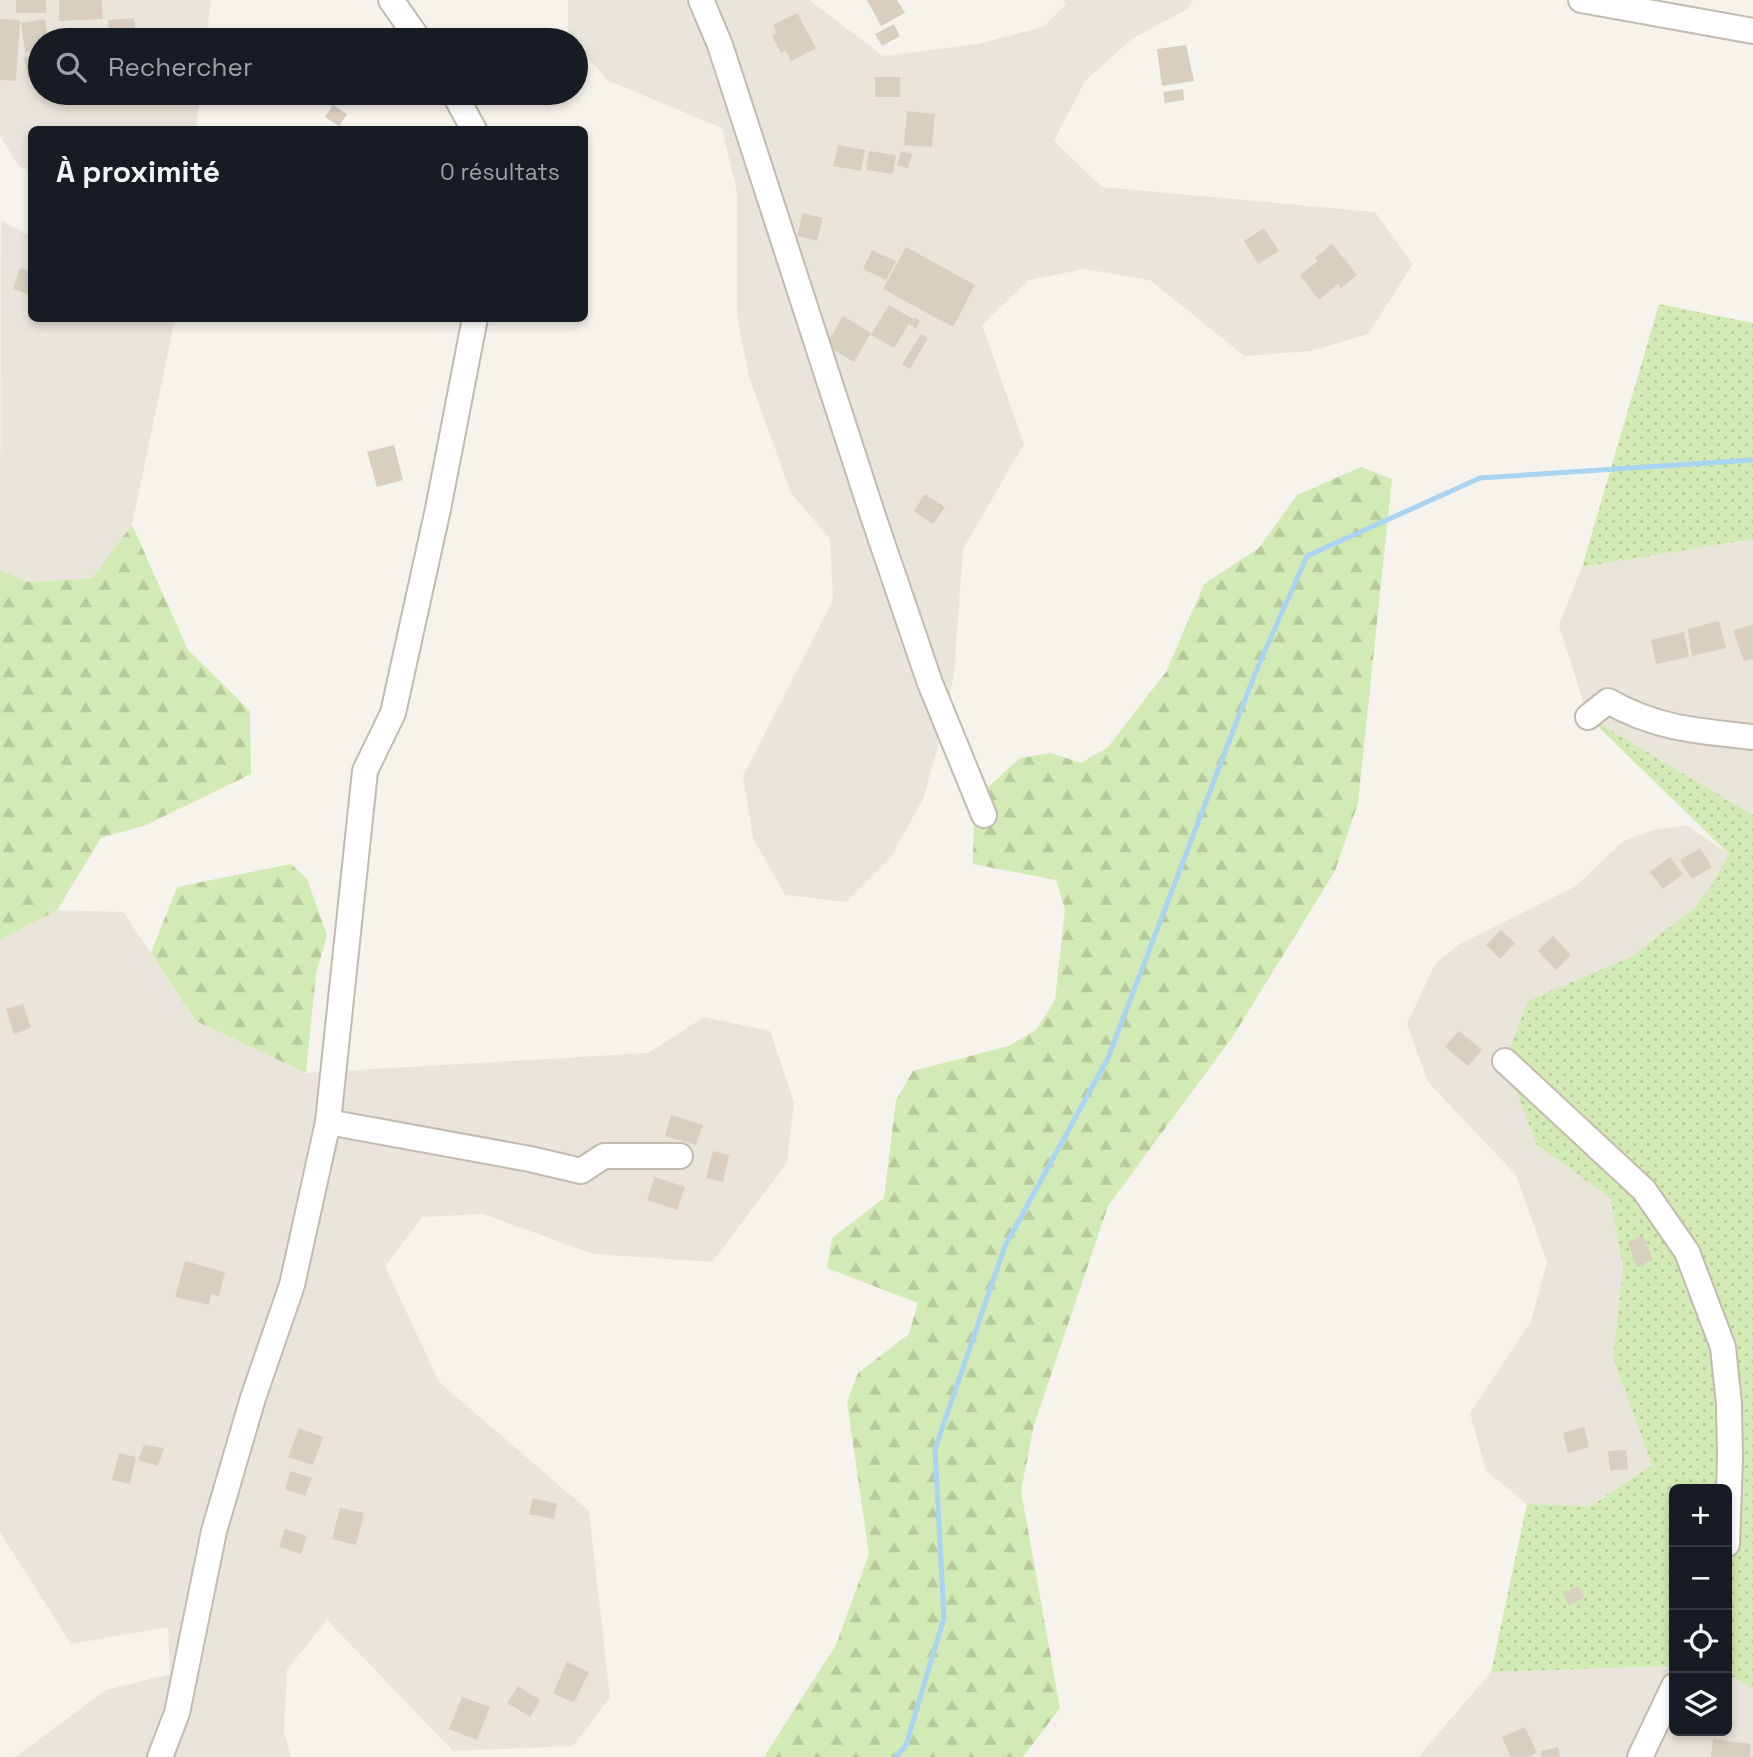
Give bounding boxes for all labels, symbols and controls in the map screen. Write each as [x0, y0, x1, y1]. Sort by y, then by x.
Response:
search box [28, 28, 588, 105]
icon: search [52, 48, 90, 86]
text: Rechercher [108, 50, 253, 84]
text: À proximité [56, 152, 220, 191]
text: 0 résultats [440, 157, 560, 187]
map controls [1669, 1484, 1732, 1736]
button: + [1669, 1484, 1732, 1547]
button: − [1669, 1547, 1732, 1610]
button: locate [1669, 1610, 1732, 1673]
button: layers [1669, 1673, 1732, 1736]

